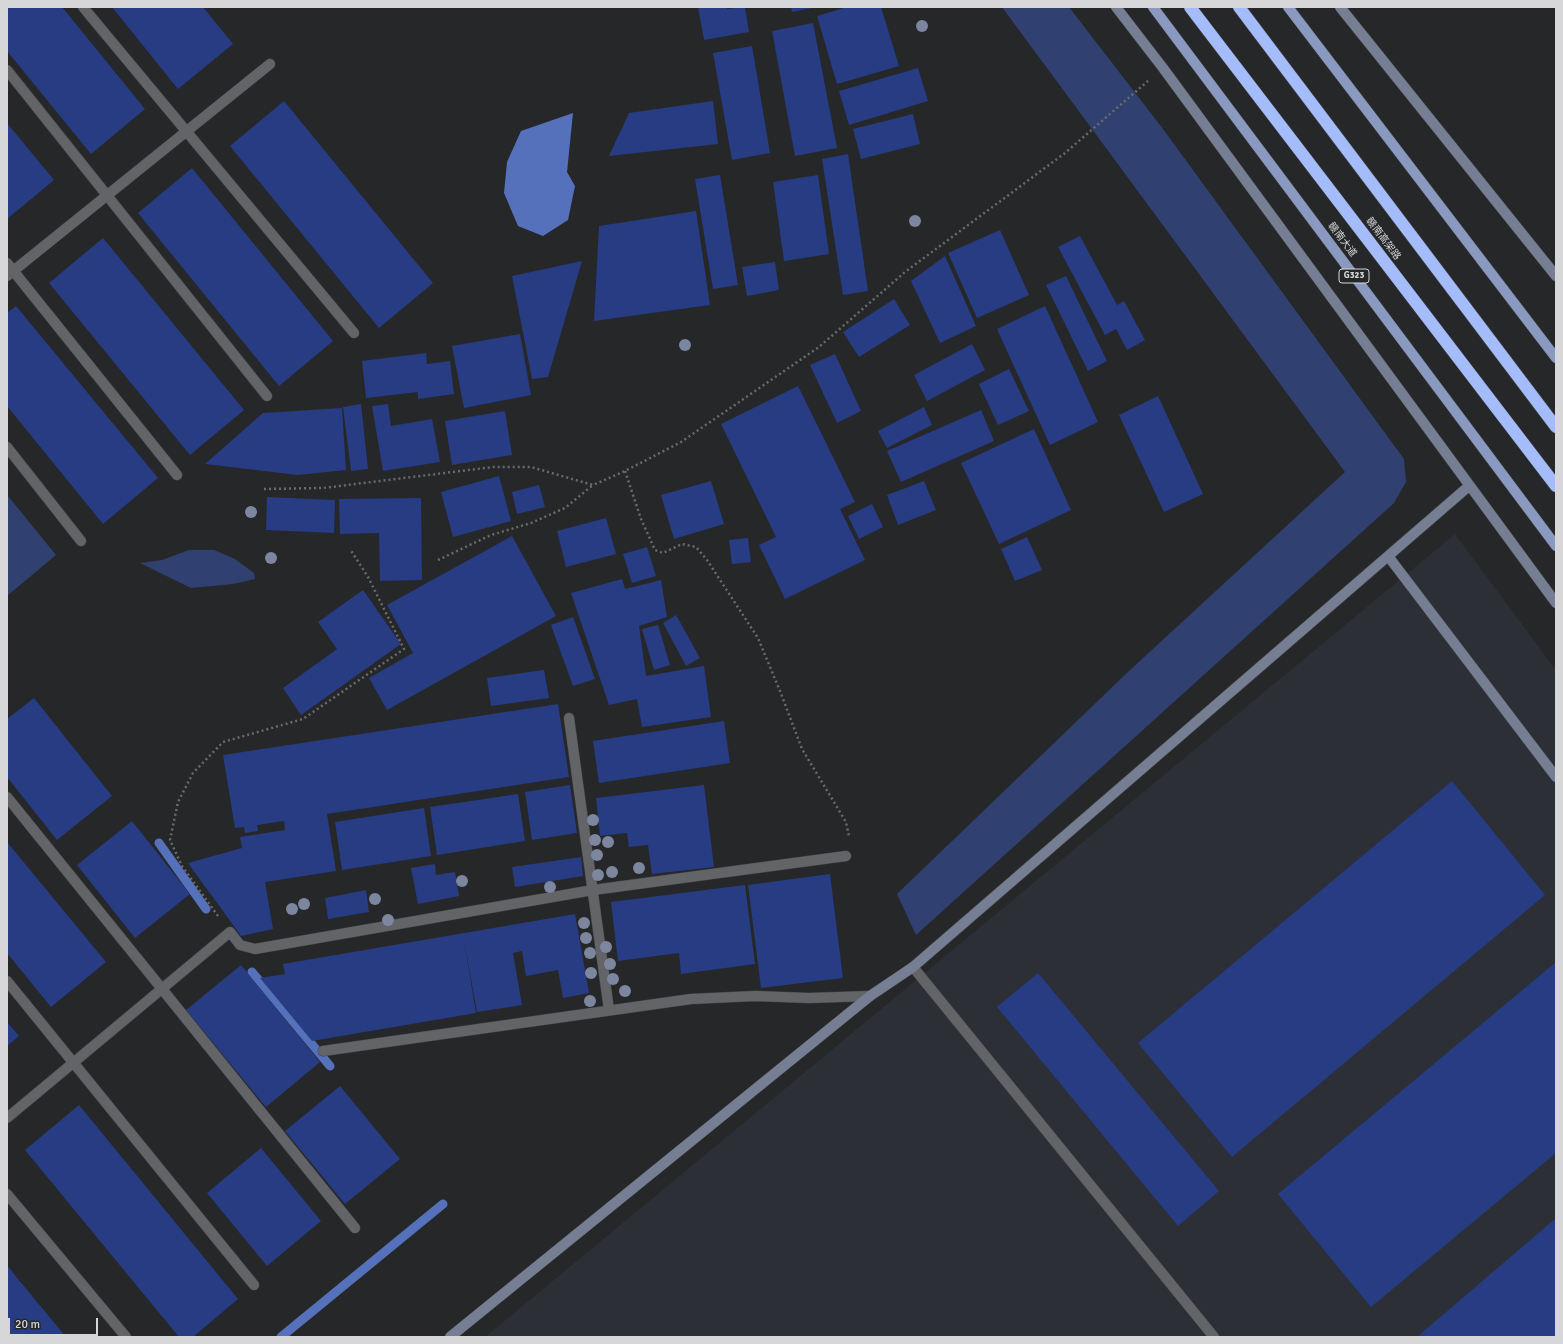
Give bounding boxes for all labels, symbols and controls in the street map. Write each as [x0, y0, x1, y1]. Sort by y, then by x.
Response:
street label: 赣南高架路 [1363, 215, 1403, 263]
street label: 赣南大道 [1325, 220, 1359, 260]
road number: G323 [1339, 269, 1369, 283]
scale bar [10, 1310, 100, 1336]
text: 20 m [15, 1317, 40, 1332]

